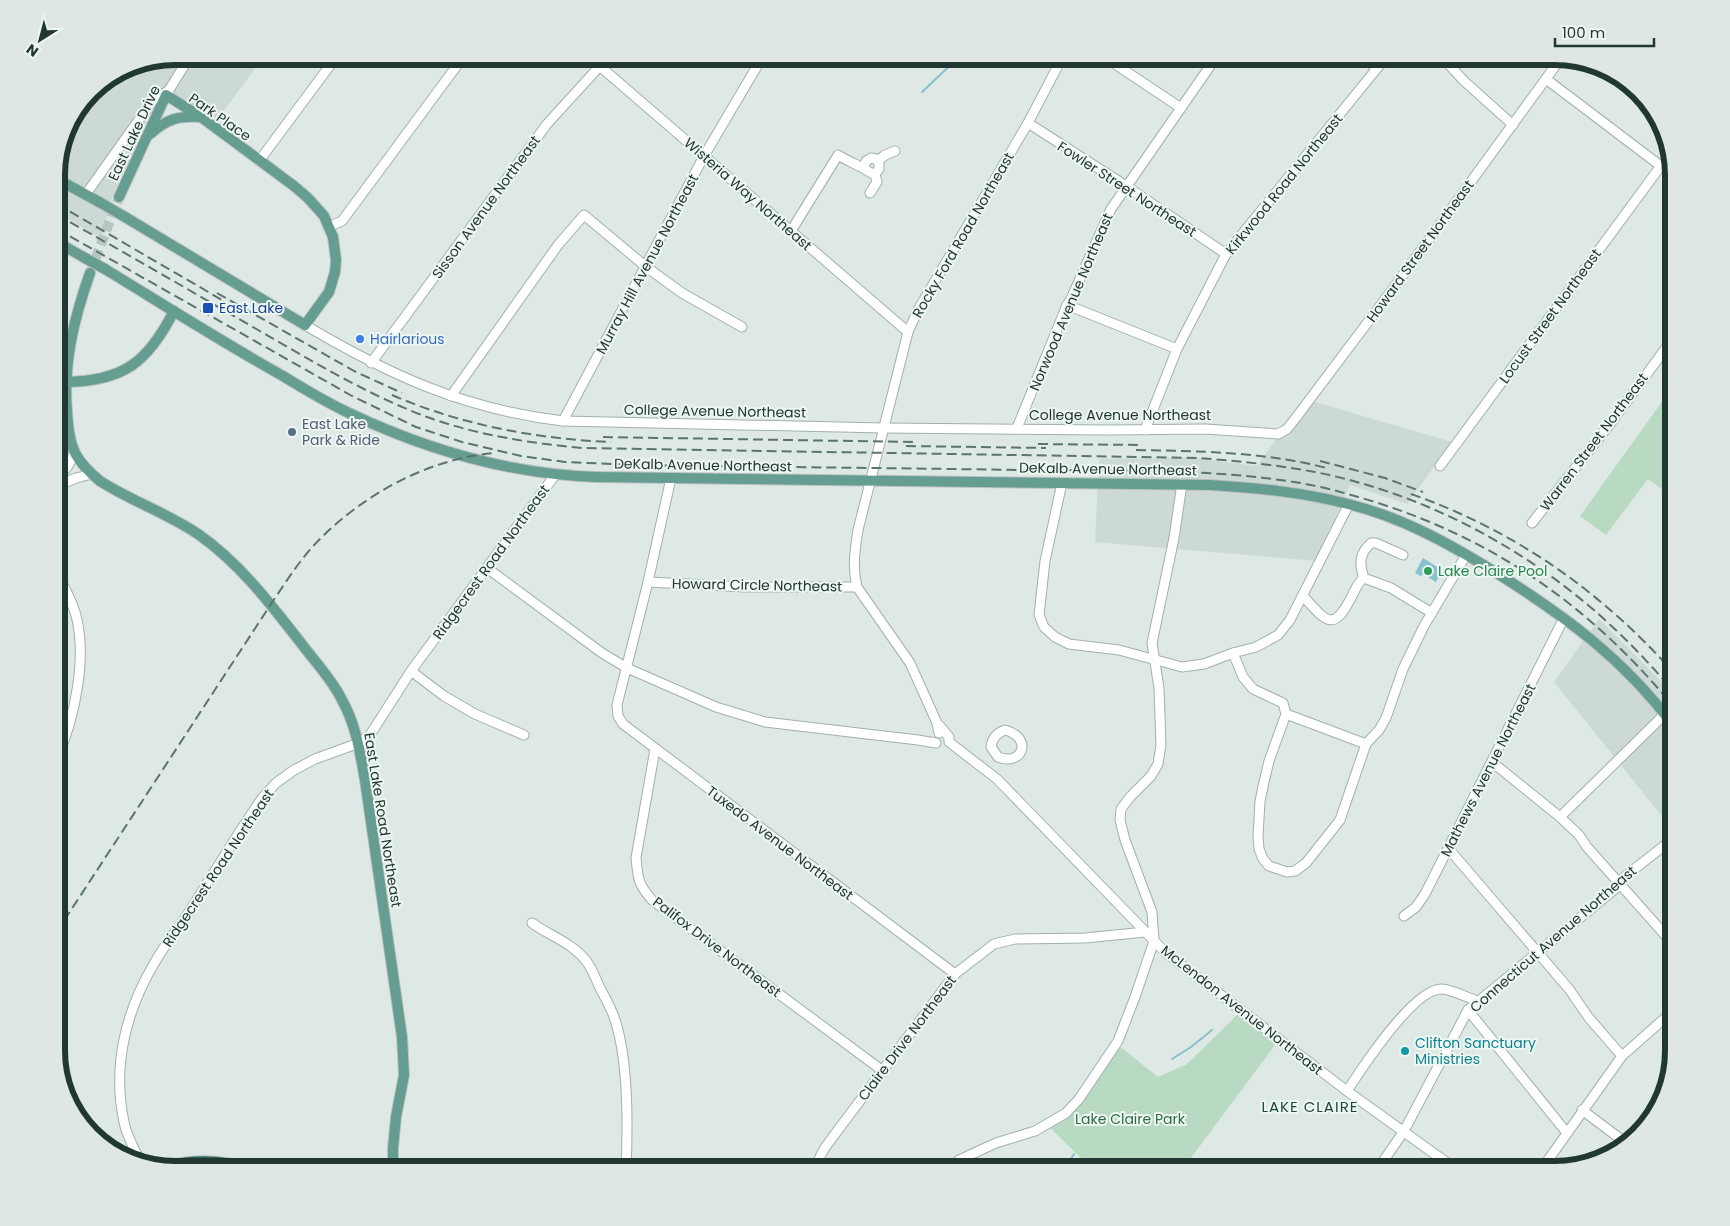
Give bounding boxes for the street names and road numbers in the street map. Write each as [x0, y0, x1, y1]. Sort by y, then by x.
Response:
street label: East Lake Drive [103, 82, 165, 184]
street label: Park Place [185, 88, 255, 146]
street label: Kirkwood Road Northeast [1221, 109, 1347, 259]
street label: Sisson Avenue Northeast [427, 131, 545, 283]
street label: Wisteria Way Northeast [680, 133, 816, 255]
street label: Fowler Street Northeast [1054, 137, 1200, 241]
street label: Rocky Ford Road Northeast [907, 149, 1019, 321]
street label: Murray Hill Avenue Northeast [591, 170, 703, 358]
street label: Howard Street Northeast [1362, 176, 1478, 326]
street label: Norwood Avenue Northeast [1024, 210, 1118, 394]
street label: Locust Street Northeast [1494, 245, 1606, 387]
street label: Warren Street Northeast [1535, 369, 1653, 515]
street label: College Avenue Northeast [624, 399, 806, 423]
street label: College Avenue Northeast [1029, 405, 1211, 425]
street label: DeKalb Avenue Northeast [614, 453, 792, 477]
street label: DeKalb Avenue Northeast [1019, 457, 1197, 481]
street label: Ridgecrest Road Northeast [428, 481, 554, 643]
street label: Howard Circle Northeast [672, 574, 842, 596]
street label: Mathews Avenue Northeast [1436, 680, 1540, 860]
street label: East Lake Road Northeast [359, 731, 407, 909]
street label: Tuxedo Avenue Northeast [702, 781, 858, 905]
street label: Ridgecrest Road Northeast [157, 785, 279, 951]
street label: Connecticut Avenue Northeast [1465, 861, 1641, 1017]
street label: Palifox Drive Northeast [649, 892, 785, 1002]
street label: McLendon Avenue Northeast [1157, 940, 1327, 1080]
street label: Claire Drive Northeast [853, 971, 961, 1105]

